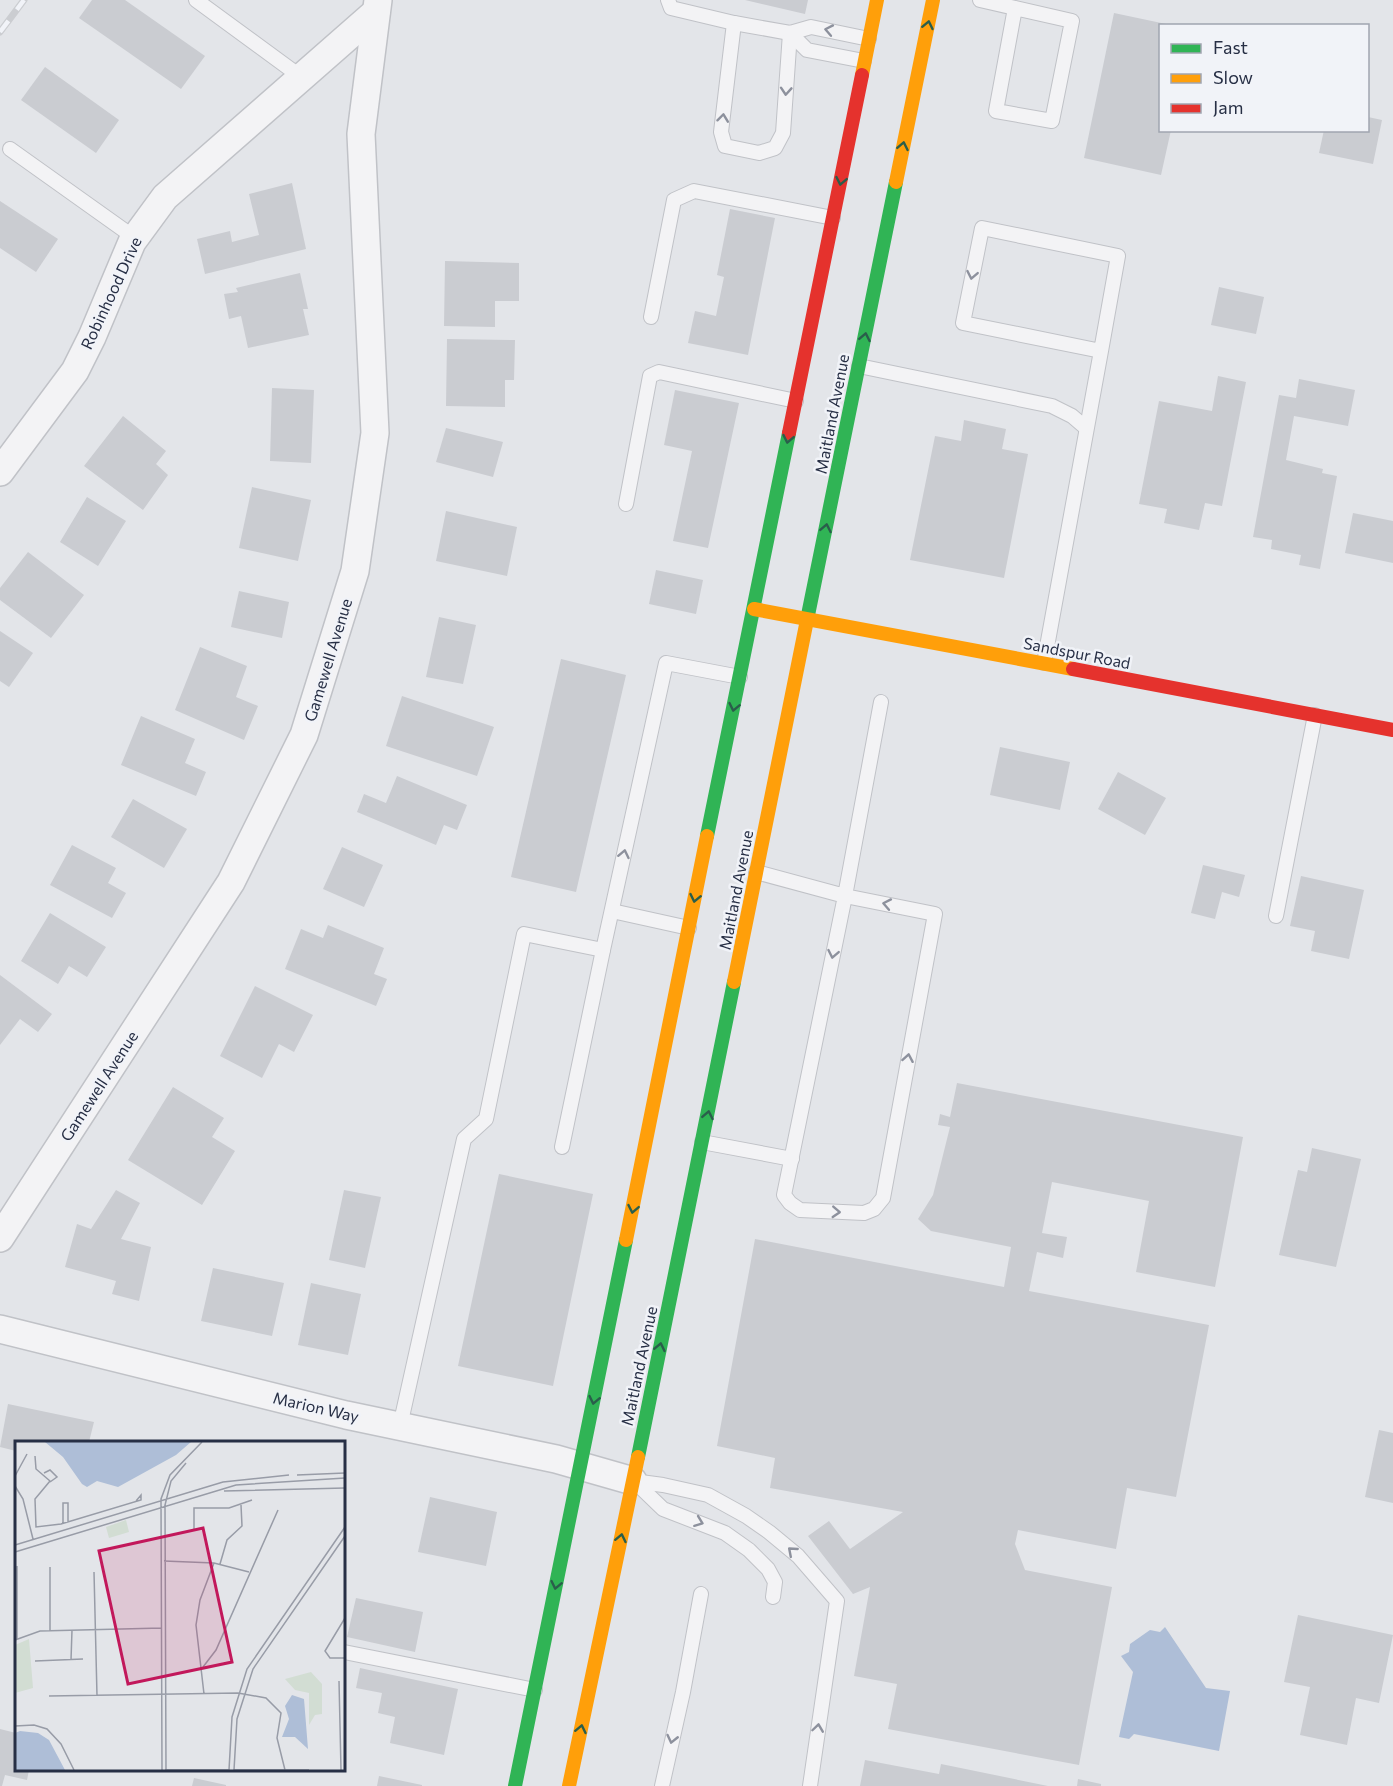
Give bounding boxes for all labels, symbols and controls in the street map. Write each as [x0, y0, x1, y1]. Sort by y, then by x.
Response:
one-way arrow [921, 21, 934, 31]
one-way arrow [824, 24, 834, 37]
legend [1159, 24, 1369, 132]
text: Fast [1213, 36, 1248, 58]
text: Slow [1213, 66, 1253, 88]
one-way arrow [779, 87, 792, 96]
text: Jam [1213, 96, 1243, 118]
one-way arrow [716, 114, 728, 123]
one-way arrow [896, 141, 909, 151]
one-way arrow [835, 176, 848, 186]
street label: Robinhood Drive [76, 234, 145, 352]
one-way arrow [966, 270, 979, 280]
one-way arrow [858, 332, 871, 342]
street label: Maitland Avenue [811, 352, 852, 475]
one-way arrow [783, 433, 796, 443]
one-way arrow [819, 523, 832, 533]
street label: Gamewell Avenue [300, 596, 355, 724]
street label: Sandspur Road [1022, 633, 1132, 672]
one-way arrow [728, 702, 741, 712]
street label: Maitland Avenue [715, 828, 756, 951]
one-way arrow [617, 849, 630, 859]
one-way arrow [689, 893, 702, 903]
one-way arrow [883, 899, 892, 911]
one-way arrow [827, 948, 840, 958]
street label: Gamewell Avenue [56, 1027, 141, 1144]
one-way arrow [901, 1053, 914, 1063]
one-way arrow [700, 1110, 713, 1120]
one-way arrow [627, 1204, 640, 1214]
one-way arrow [832, 1205, 841, 1218]
street label: Maitland Avenue [617, 1305, 660, 1427]
one-way arrow [653, 1342, 666, 1352]
street label: Marion Way [271, 1387, 361, 1426]
one-way arrow [588, 1395, 601, 1405]
inset map [15, 1441, 345, 1771]
one-way arrow [693, 1515, 704, 1527]
one-way arrow [614, 1533, 627, 1543]
one-way arrow [789, 1547, 799, 1558]
one-way arrow [550, 1580, 563, 1590]
one-way arrow [812, 1723, 824, 1733]
one-way arrow [574, 1724, 587, 1734]
one-way arrow [667, 1734, 680, 1744]

